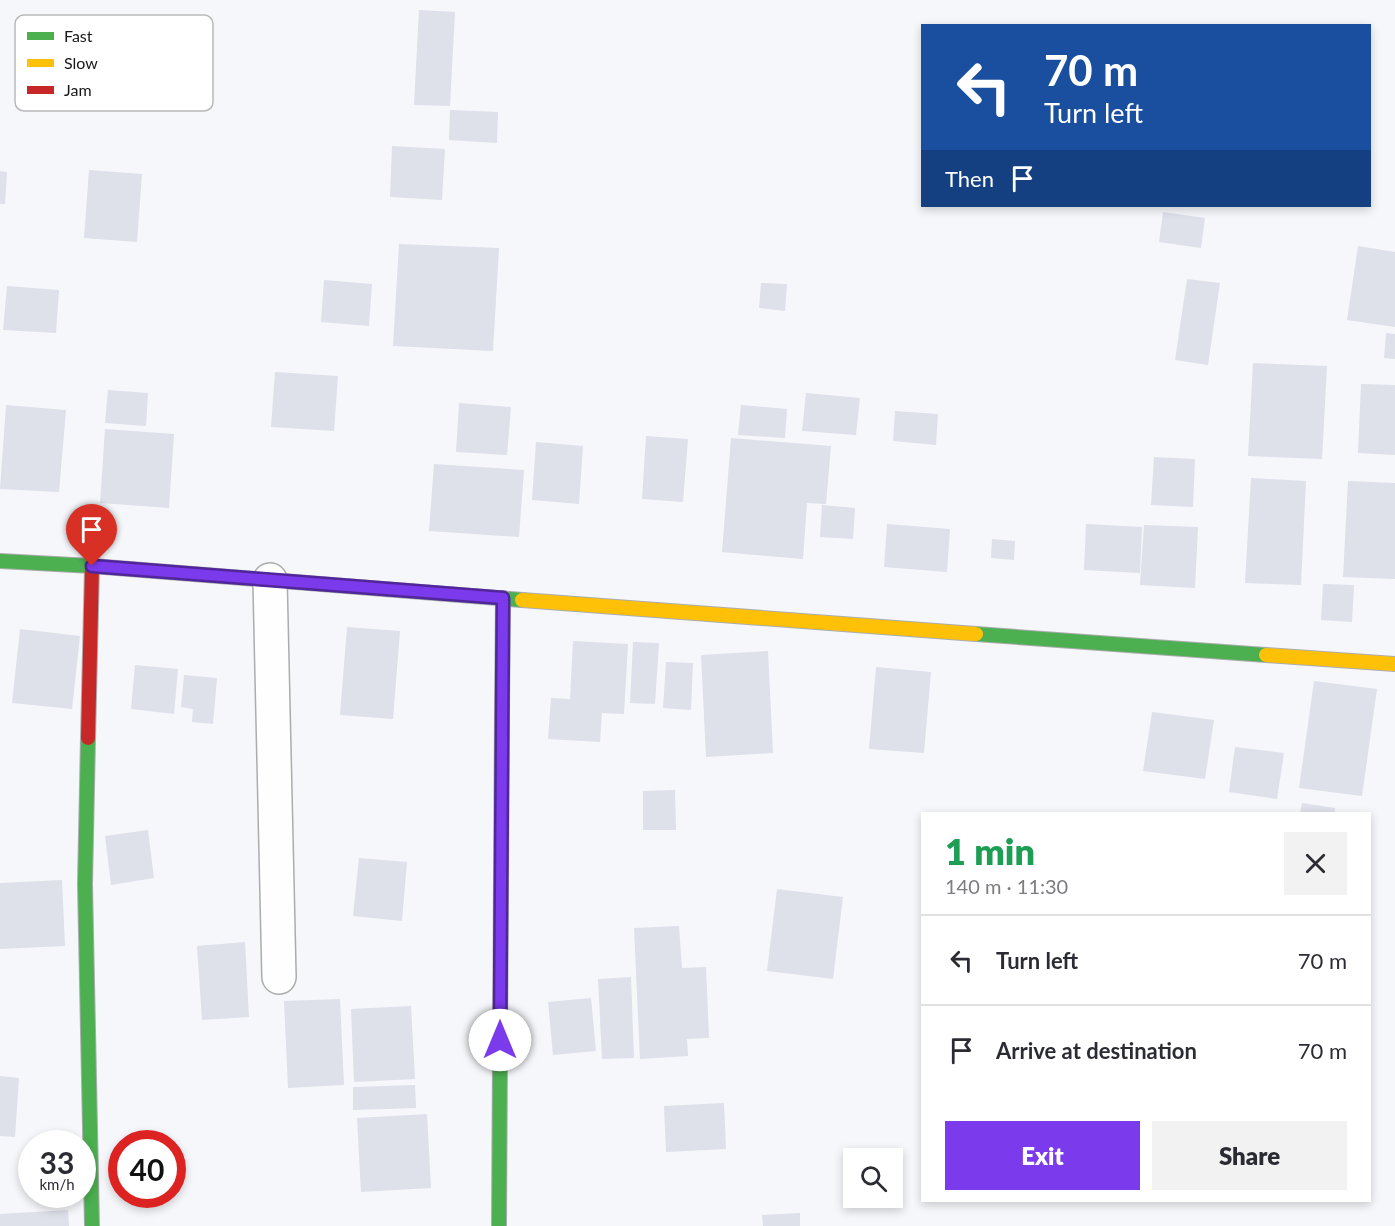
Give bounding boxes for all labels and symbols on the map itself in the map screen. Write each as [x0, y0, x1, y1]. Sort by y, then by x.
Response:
legend [15, 15, 213, 111]
text: Fast [64, 26, 93, 45]
text: Slow [64, 53, 98, 72]
text: Jam [64, 80, 92, 99]
pin [66, 504, 117, 566]
position arrow [468, 1008, 532, 1072]
speed limit sign: 40 [108, 1130, 186, 1208]

